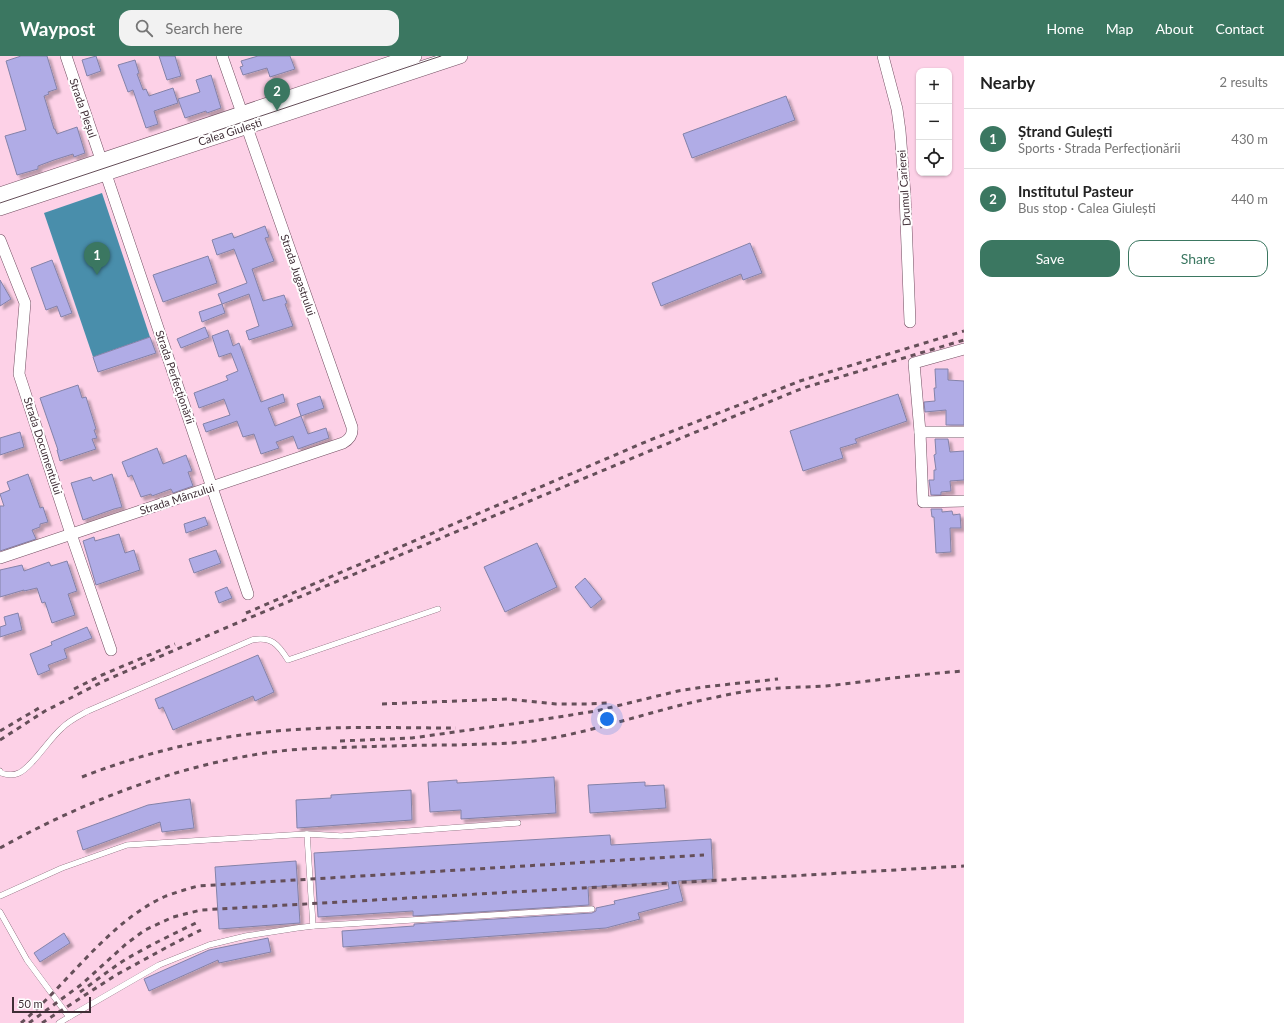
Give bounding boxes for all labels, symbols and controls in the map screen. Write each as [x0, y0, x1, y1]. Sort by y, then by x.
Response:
search box [119, 10, 399, 46]
text: Waypost [20, 17, 95, 40]
icon: search [133, 17, 155, 39]
text: Search here [165, 19, 243, 37]
text: Home [1046, 20, 1084, 37]
text: Map [1106, 20, 1133, 37]
text: About [1155, 20, 1193, 37]
text: Contact [1215, 20, 1264, 37]
map controls [916, 68, 952, 176]
button: + [916, 68, 952, 104]
text: Nearby [980, 72, 1035, 93]
text: 2 results [1220, 74, 1268, 90]
street label: Strada Pleșul [67, 76, 100, 139]
pin: 2 [264, 78, 290, 111]
button: − [916, 104, 952, 140]
street label: Calea Giulești [196, 115, 264, 148]
text: Ștrand Gulești [1018, 122, 1112, 140]
text: 1 [989, 131, 997, 147]
text: 430 m [1231, 131, 1268, 147]
button: locate [916, 140, 952, 176]
text: Sports · Strada Perfecționării [1018, 140, 1181, 156]
street label: Drumul Carierei [894, 149, 913, 227]
text: Institutul Pasteur [1018, 182, 1133, 200]
text: 2 [989, 191, 997, 207]
text: 440 m [1231, 191, 1268, 207]
text: Bus stop · Calea Giulești [1018, 200, 1156, 216]
street label: Strada Jugastrului [278, 232, 319, 318]
button: Save [980, 240, 1120, 277]
button: Share [1128, 240, 1268, 277]
pin: 1 [84, 242, 110, 275]
street label: Strada Perfecționării [153, 328, 198, 426]
street label: Strada Documentului [22, 395, 65, 497]
street label: Strada Mânzului [138, 480, 216, 517]
your location [597, 709, 617, 729]
scale bar [12, 995, 91, 1014]
text: 50 m [18, 997, 43, 1010]

